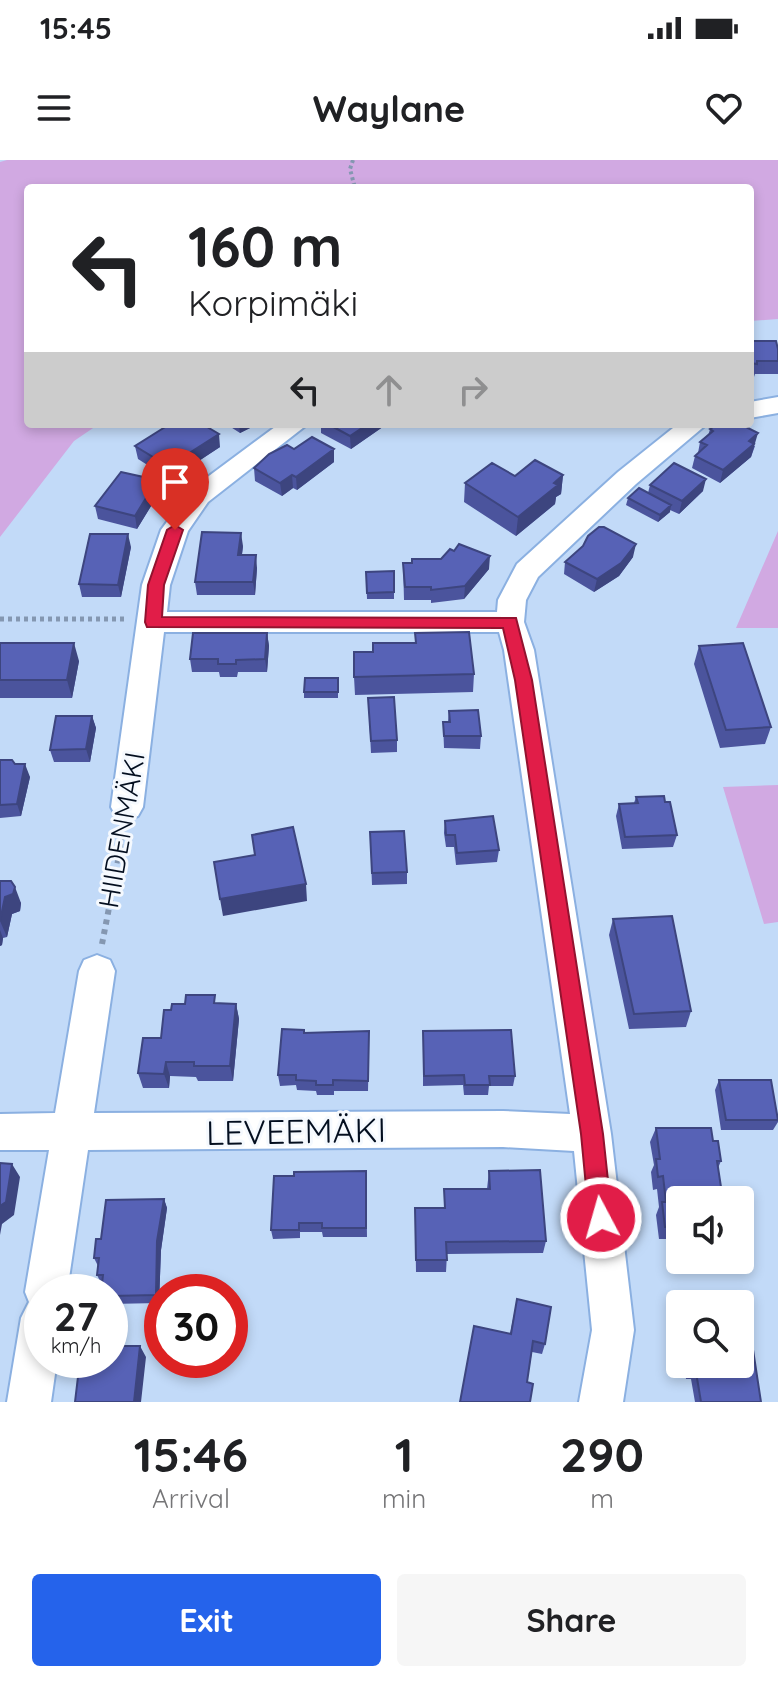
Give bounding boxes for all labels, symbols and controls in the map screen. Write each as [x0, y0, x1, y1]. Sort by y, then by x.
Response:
text: 15:45 [40, 9, 112, 47]
icon: menu [32, 86, 76, 130]
text: Waylane [313, 86, 465, 131]
icon: heart [702, 86, 746, 130]
text: 160 m [188, 211, 342, 281]
icon: left [56, 216, 160, 320]
text: Korpimäki [188, 280, 358, 325]
icon: left [283, 368, 327, 412]
icon: ahead [367, 368, 411, 412]
icon: right [451, 368, 495, 412]
pin [141, 448, 209, 530]
icon: arrive [153, 460, 197, 504]
street label: HIIDENMÄKI [90, 749, 152, 911]
street label: LEVEEMÄKI [206, 1108, 386, 1154]
position arrow [559, 1176, 643, 1260]
map controls [666, 1186, 754, 1378]
button: sound [666, 1186, 754, 1274]
speed limit sign: 30 [144, 1274, 248, 1378]
button: search [666, 1290, 754, 1378]
text: 27 [54, 1291, 98, 1341]
text: km/h [51, 1333, 101, 1358]
text: 15:46 [134, 1424, 248, 1484]
text: 1 [395, 1424, 413, 1484]
text: 290 [560, 1424, 644, 1484]
text: Arrival [152, 1482, 230, 1515]
text: min [382, 1482, 426, 1515]
text: m [590, 1482, 614, 1515]
button: Exit [32, 1574, 381, 1666]
button: Share [397, 1574, 746, 1666]

